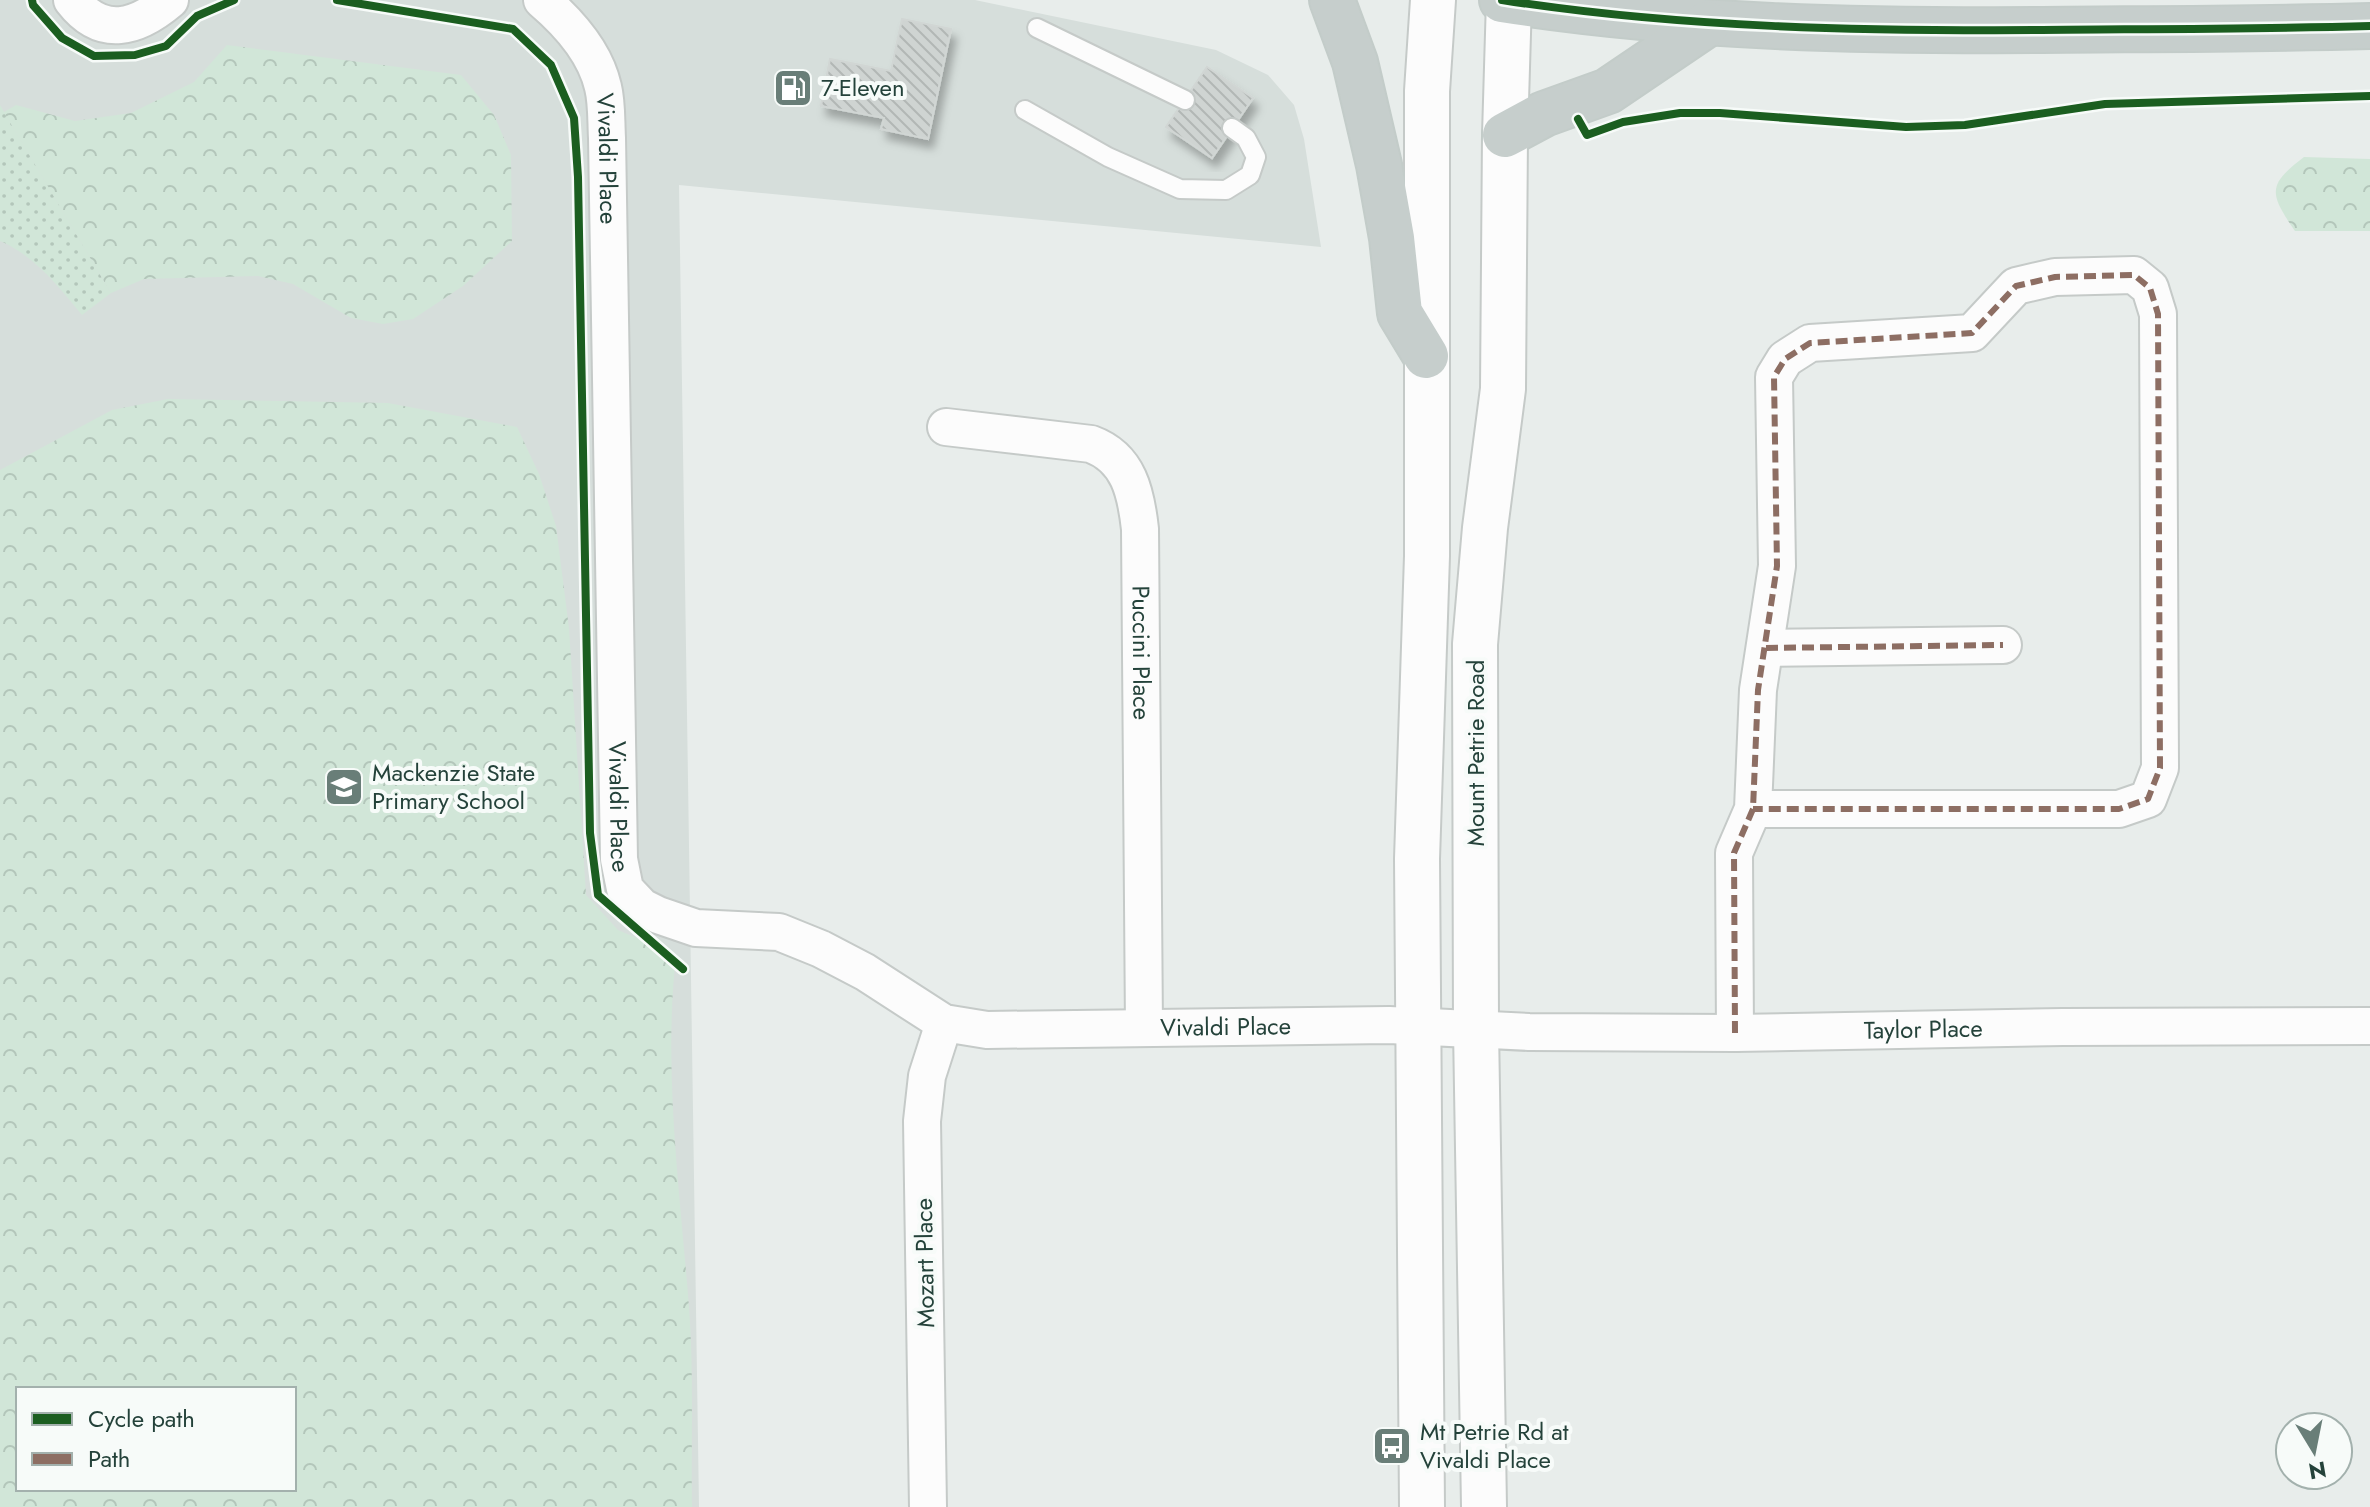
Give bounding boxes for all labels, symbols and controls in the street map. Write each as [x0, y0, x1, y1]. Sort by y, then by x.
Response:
fuel station icon: 7-Eleven [772, 67, 814, 109]
place label: 7-Eleven [821, 70, 905, 105]
street label: Vivaldi Place [588, 91, 626, 224]
street label: Puccini Place [1123, 585, 1160, 720]
street label: Mount Petrie Road [1458, 659, 1493, 847]
street label: Vivaldi Place [600, 741, 639, 875]
place label: Mackenzie State Primary School [372, 755, 535, 818]
school or university icon: Mackenzie State Primary School [323, 766, 365, 808]
street label: Vivaldi Place [1160, 1008, 1291, 1045]
street label: Taylor Place [1864, 1010, 1983, 1048]
street label: Mozart Place [906, 1198, 943, 1328]
legend [16, 1387, 296, 1491]
text: Cycle path [88, 1401, 195, 1436]
north arrow [2274, 1411, 2354, 1491]
place label: Mt Petrie Rd at Vivaldi Place [1420, 1414, 1569, 1477]
bus stop icon: Mt Petrie Rd at Vivaldi Place [1371, 1425, 1413, 1467]
text: Path [88, 1441, 130, 1476]
text: N [2306, 1453, 2329, 1488]

